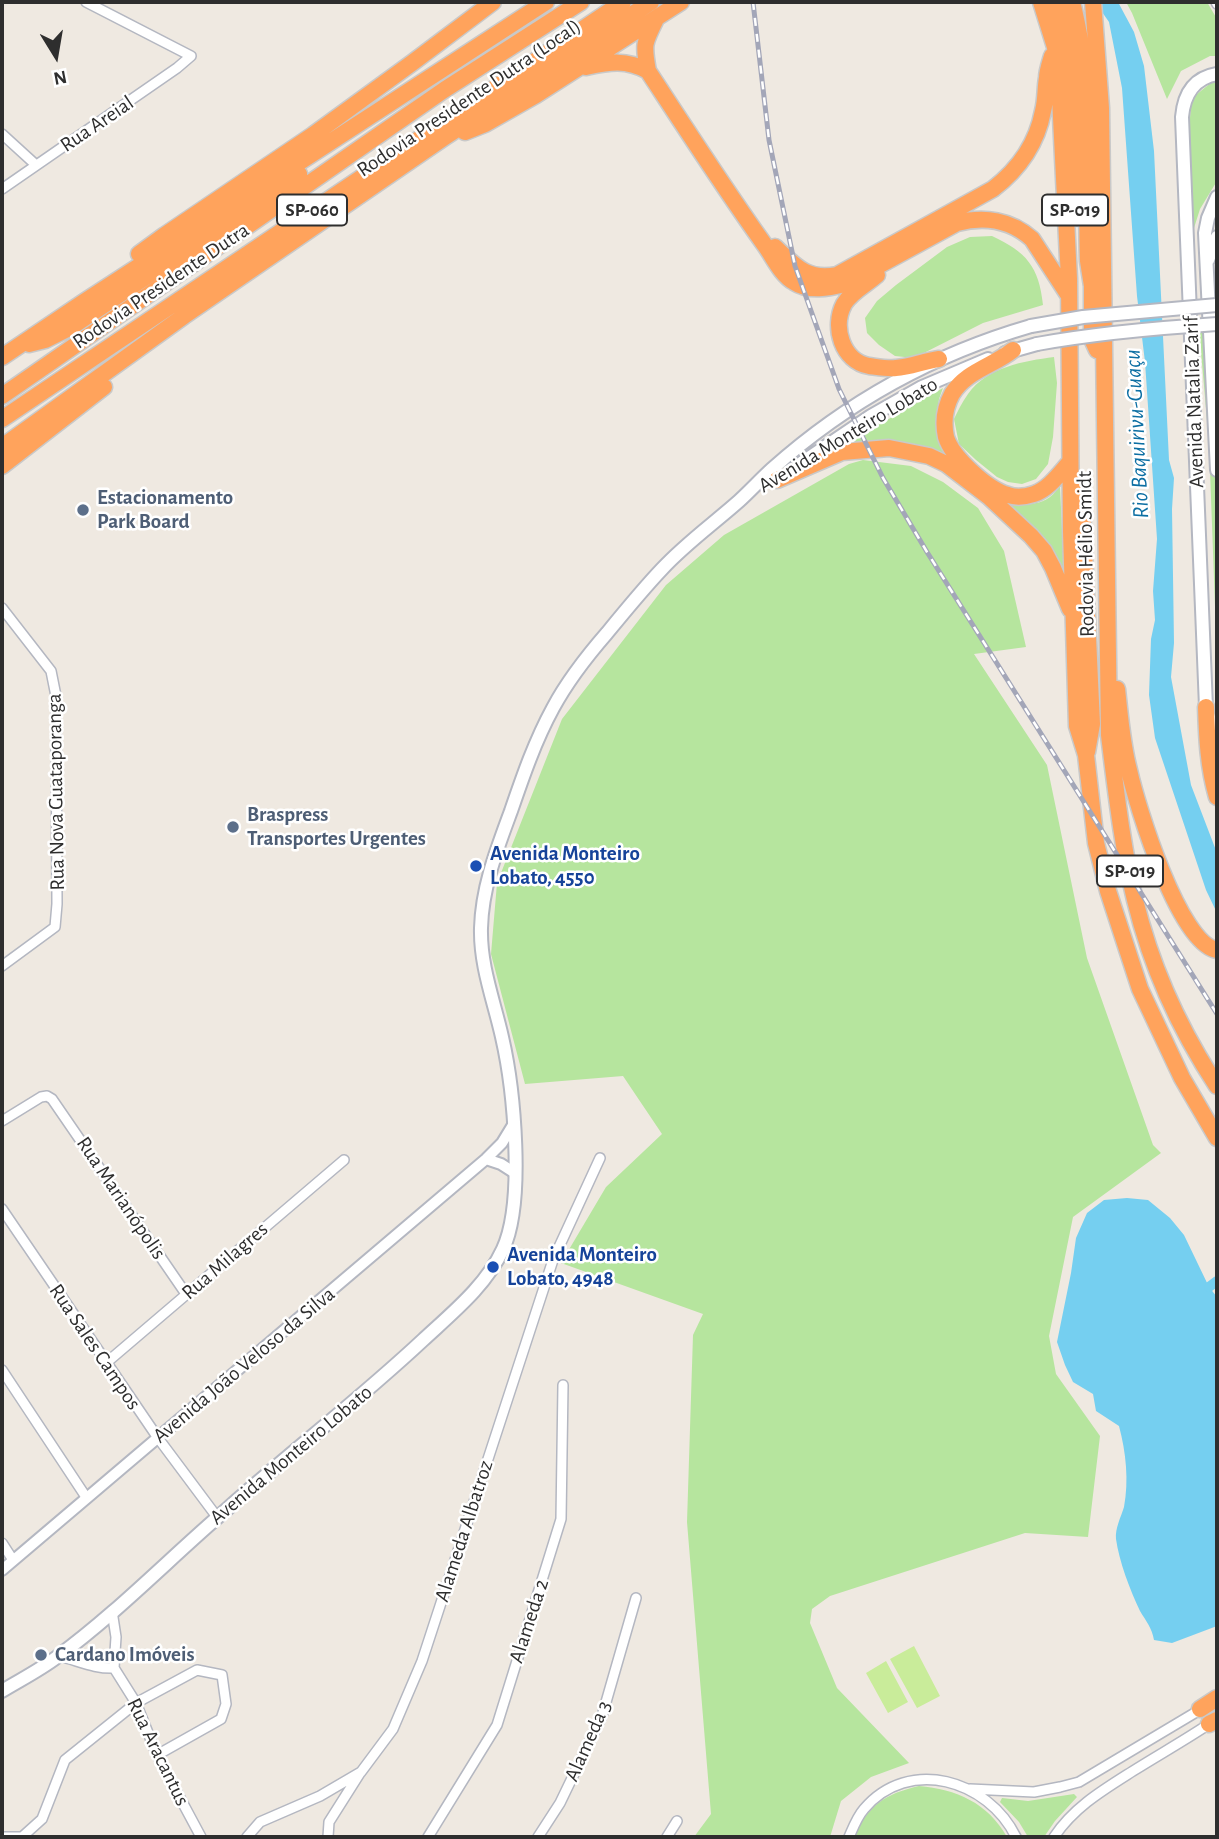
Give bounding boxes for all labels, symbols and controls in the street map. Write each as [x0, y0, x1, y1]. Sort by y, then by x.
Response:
street label: Rodovia Presidente Dutra (Local) [352, 14, 586, 182]
north arrow [21, 21, 91, 91]
text: N [52, 67, 68, 88]
street label: Rua Areial [55, 90, 139, 158]
road number: SP-060 [277, 194, 347, 226]
road number: SP-019 [1042, 194, 1108, 226]
street label: Rodovia Presidente Dutra [68, 218, 254, 354]
street label: Avenida Natalia Zarif [1178, 315, 1210, 489]
water label: Rio Baquirivu-Guaçu [1119, 349, 1155, 519]
street label: Avenida Monteiro Lobato [754, 371, 942, 499]
street label: Rodovia Hélio Smidt [1072, 471, 1100, 637]
place label: Estacionamento Park Board [97, 485, 233, 535]
marker: Estacionamento Park Board [75, 502, 91, 518]
street label: Rua Nova Guataporanga [42, 693, 70, 891]
place label: Braspress Transportes Urgentes [247, 802, 426, 852]
marker: Braspress Transportes Urgentes [225, 819, 241, 835]
place label: Avenida Monteiro Lobato, 4550 [490, 841, 640, 891]
road number: SP-019 [1097, 856, 1163, 886]
marker: Avenida Monteiro Lobato, 4550 [468, 858, 484, 874]
street label: Rua Marianópolis [71, 1132, 171, 1264]
street label: Rua Milagres [177, 1217, 273, 1305]
place label: Avenida Monteiro Lobato, 4948 [507, 1242, 657, 1292]
marker: Avenida Monteiro Lobato, 4948 [485, 1259, 501, 1275]
street label: Rua Sales Campos [44, 1279, 146, 1415]
street label: Avenida João Veloso da Silva [148, 1281, 340, 1449]
street label: Avenida Monteiro Lobato [204, 1380, 378, 1530]
street label: Alameda Albatroz [429, 1457, 499, 1605]
street label: Alameda 2 [504, 1576, 554, 1666]
place label: Cardano Imóveis [55, 1642, 195, 1668]
marker: Cardano Imóveis [33, 1647, 49, 1663]
street label: Rua Aracantus [121, 1694, 195, 1810]
street label: Alameda 3 [559, 1697, 617, 1785]

